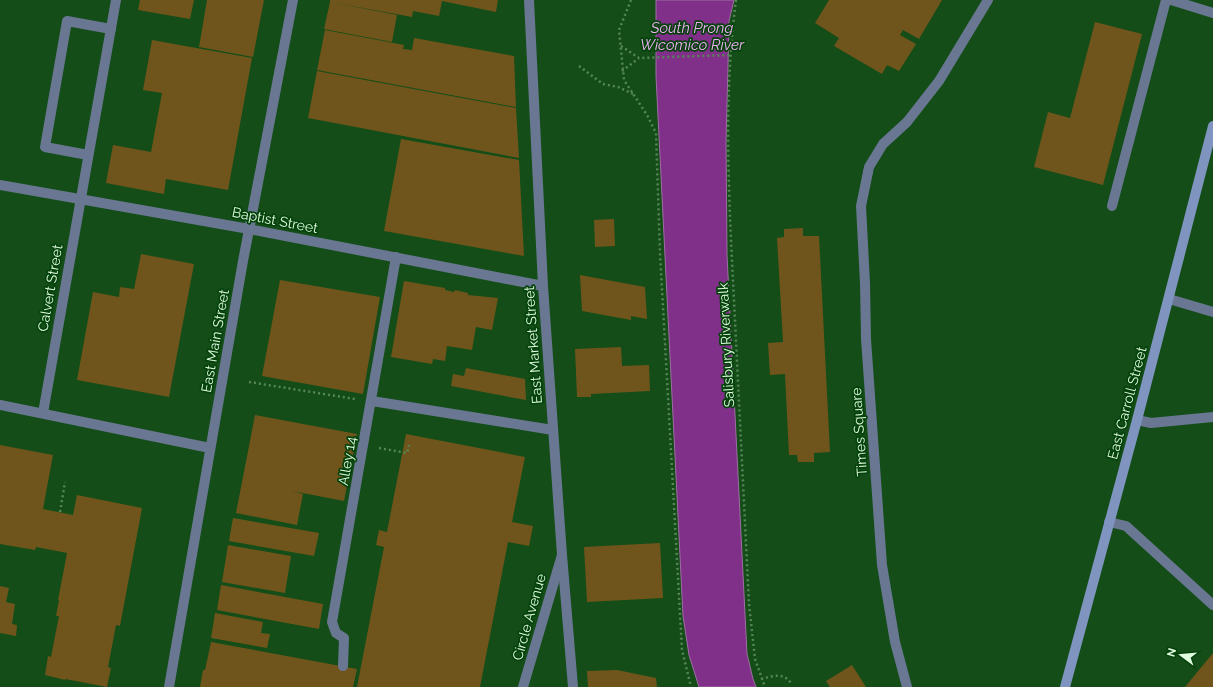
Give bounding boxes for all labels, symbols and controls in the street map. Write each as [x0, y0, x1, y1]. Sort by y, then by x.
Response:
water label: South Prong Wicomico River [640, 19, 745, 54]
street label: Baptist Street [231, 204, 320, 236]
street label: Calvert Street [34, 243, 66, 333]
street label: Salisbury Riverwalk [715, 282, 737, 408]
street label: East Market Street [521, 285, 545, 404]
street label: East Main Street [198, 288, 232, 394]
street label: East Carroll Street [1104, 345, 1150, 461]
street label: Times Square [848, 387, 870, 477]
street label: Alley 14 [335, 435, 359, 487]
street label: Circle Avenue [509, 572, 549, 662]
north arrow [1161, 635, 1201, 675]
text: N [1164, 647, 1179, 658]

